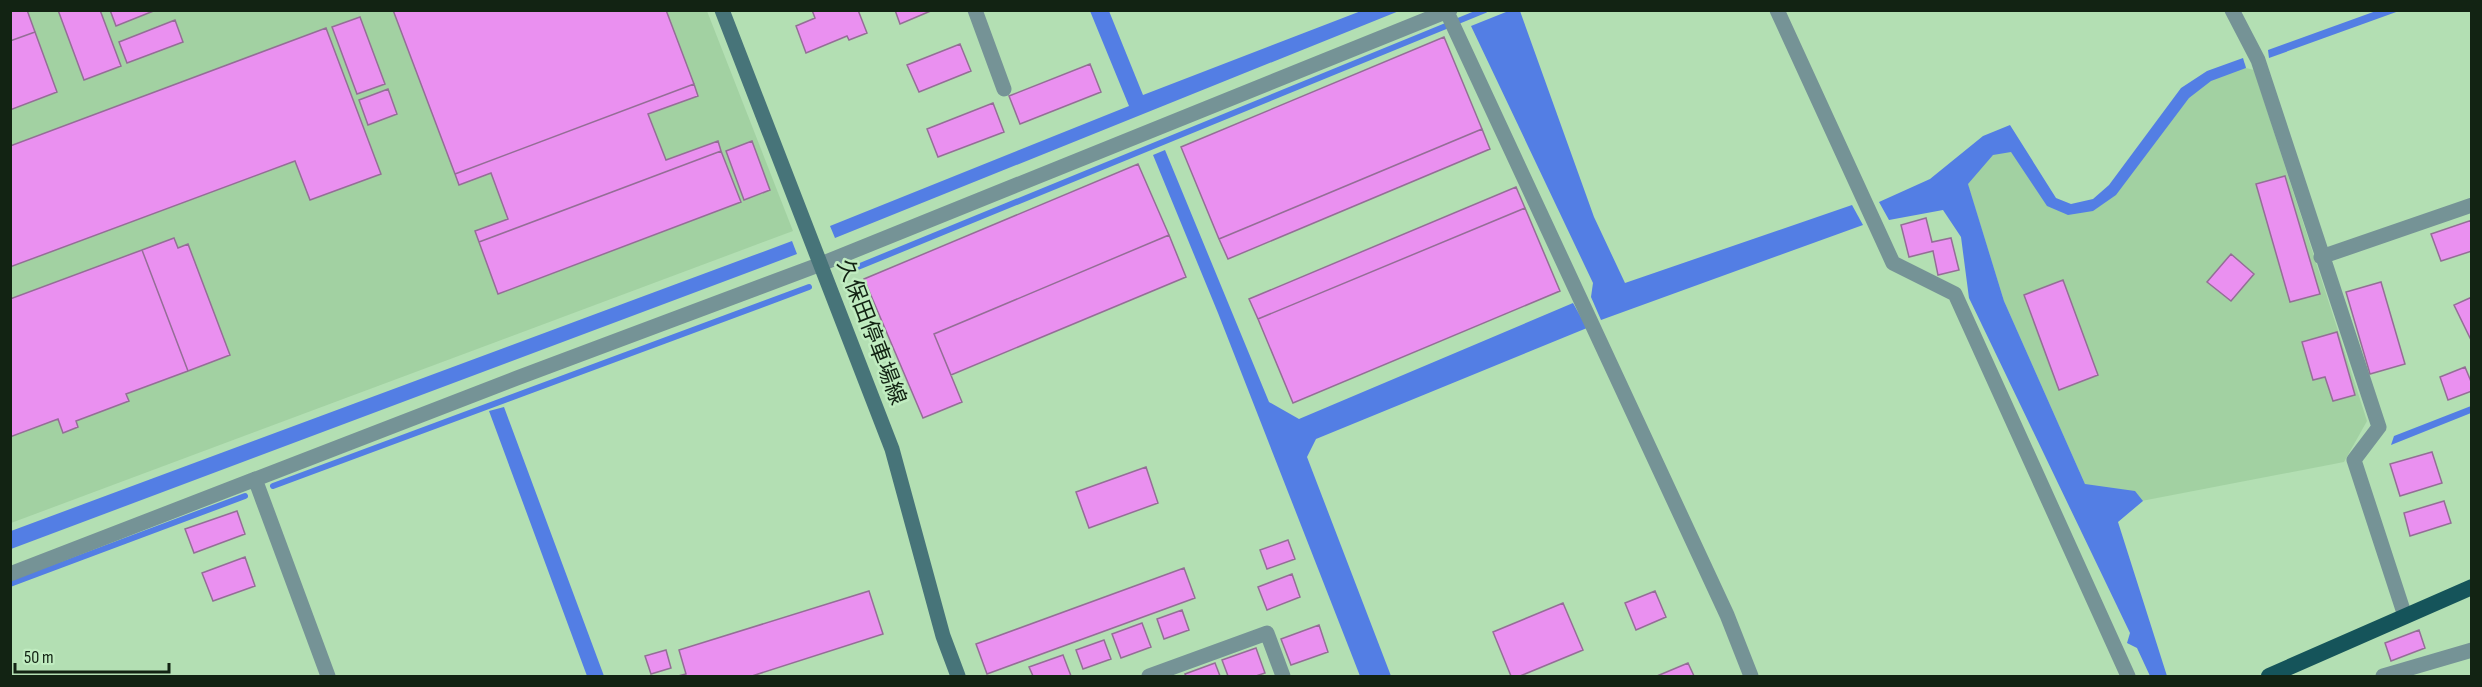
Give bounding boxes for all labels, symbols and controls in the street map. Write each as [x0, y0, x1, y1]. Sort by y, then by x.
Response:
street label: 久保田停車場線 [831, 255, 911, 409]
scale bar [15, 636, 170, 674]
text: 50 m [24, 647, 54, 668]

